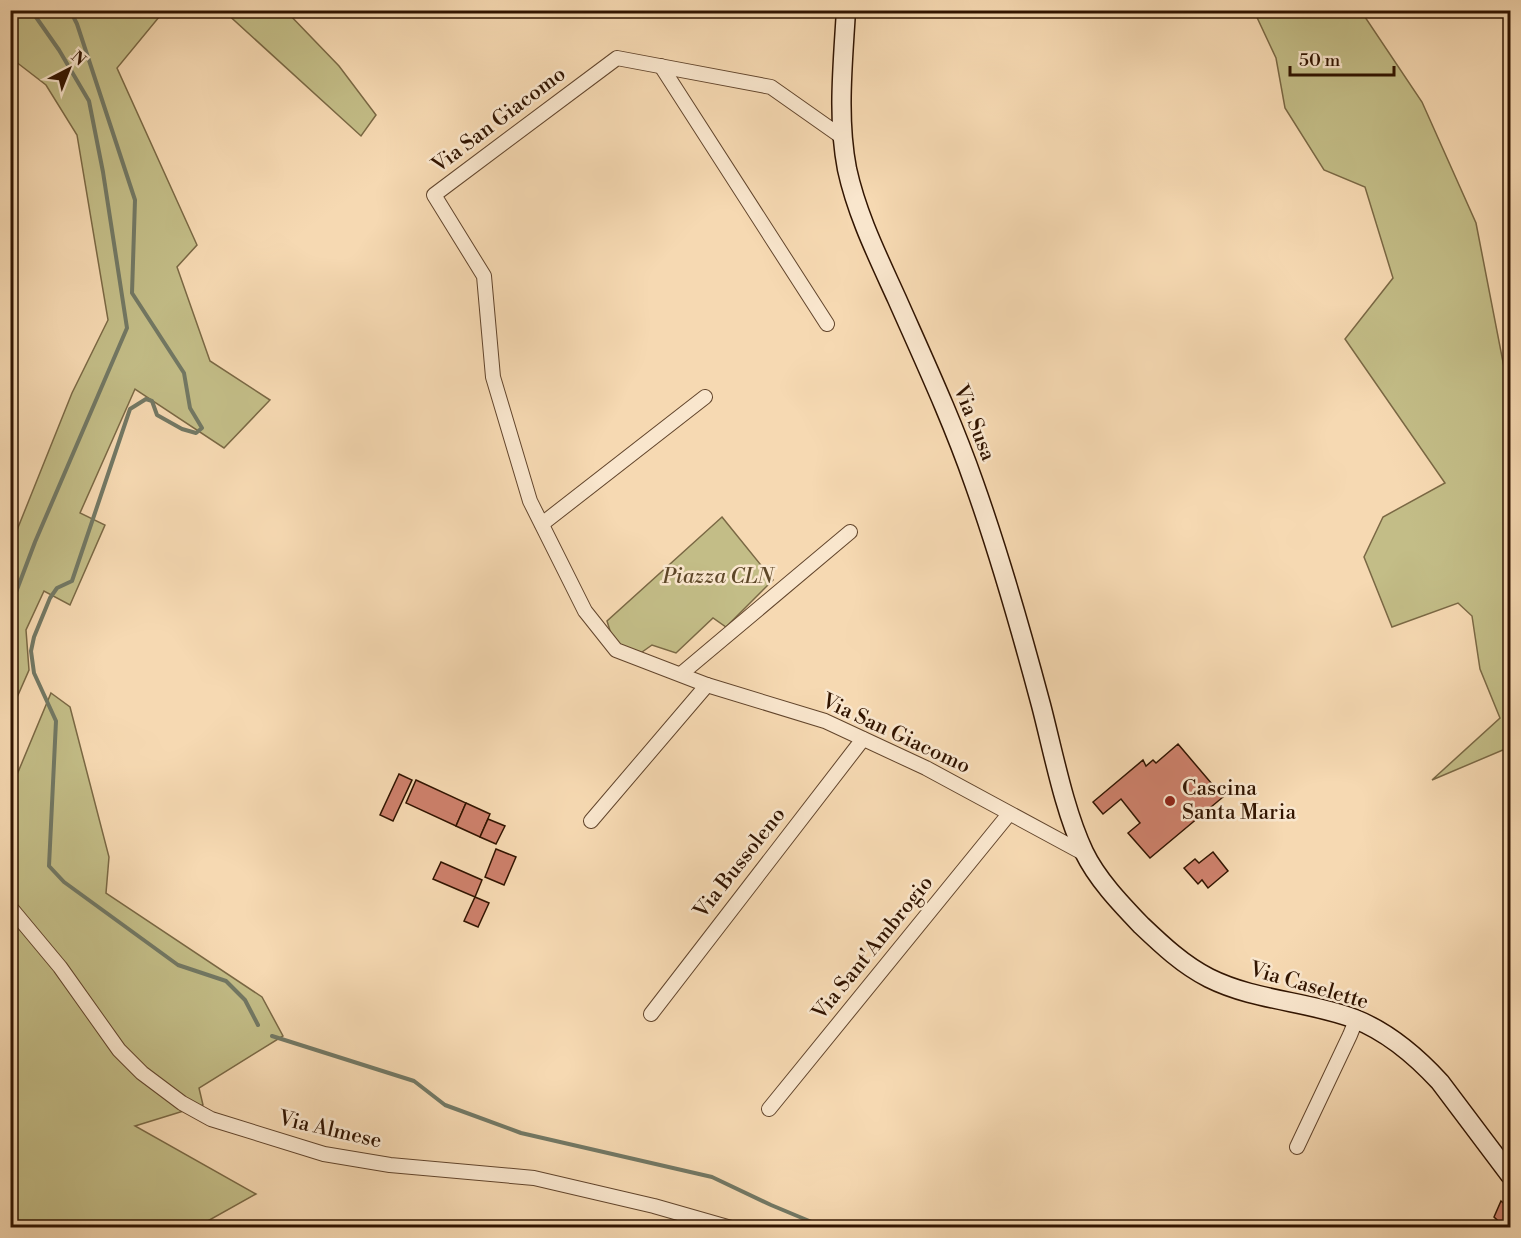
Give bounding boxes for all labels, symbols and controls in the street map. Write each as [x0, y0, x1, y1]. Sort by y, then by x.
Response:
north arrow [39, 39, 99, 99]
scale bar [1290, 39, 1394, 77]
text: N [67, 47, 90, 70]
text: 50 m [1299, 49, 1341, 72]
street label: Via San Giacomo [426, 61, 571, 179]
street label: Via Susa [947, 380, 1001, 465]
park label: Piazza CLN [662, 564, 775, 590]
street label: Via San Giacomo [817, 688, 974, 780]
place label: Cascina Santa Maria [1182, 776, 1297, 826]
marker: Cascina Santa Maria [1163, 794, 1177, 808]
street label: Via Bussoleno [688, 802, 791, 925]
street label: Via Sant'Ambrogio [806, 871, 939, 1026]
street label: Via Caselette [1245, 956, 1372, 1015]
street label: Via Almese [275, 1105, 384, 1154]

